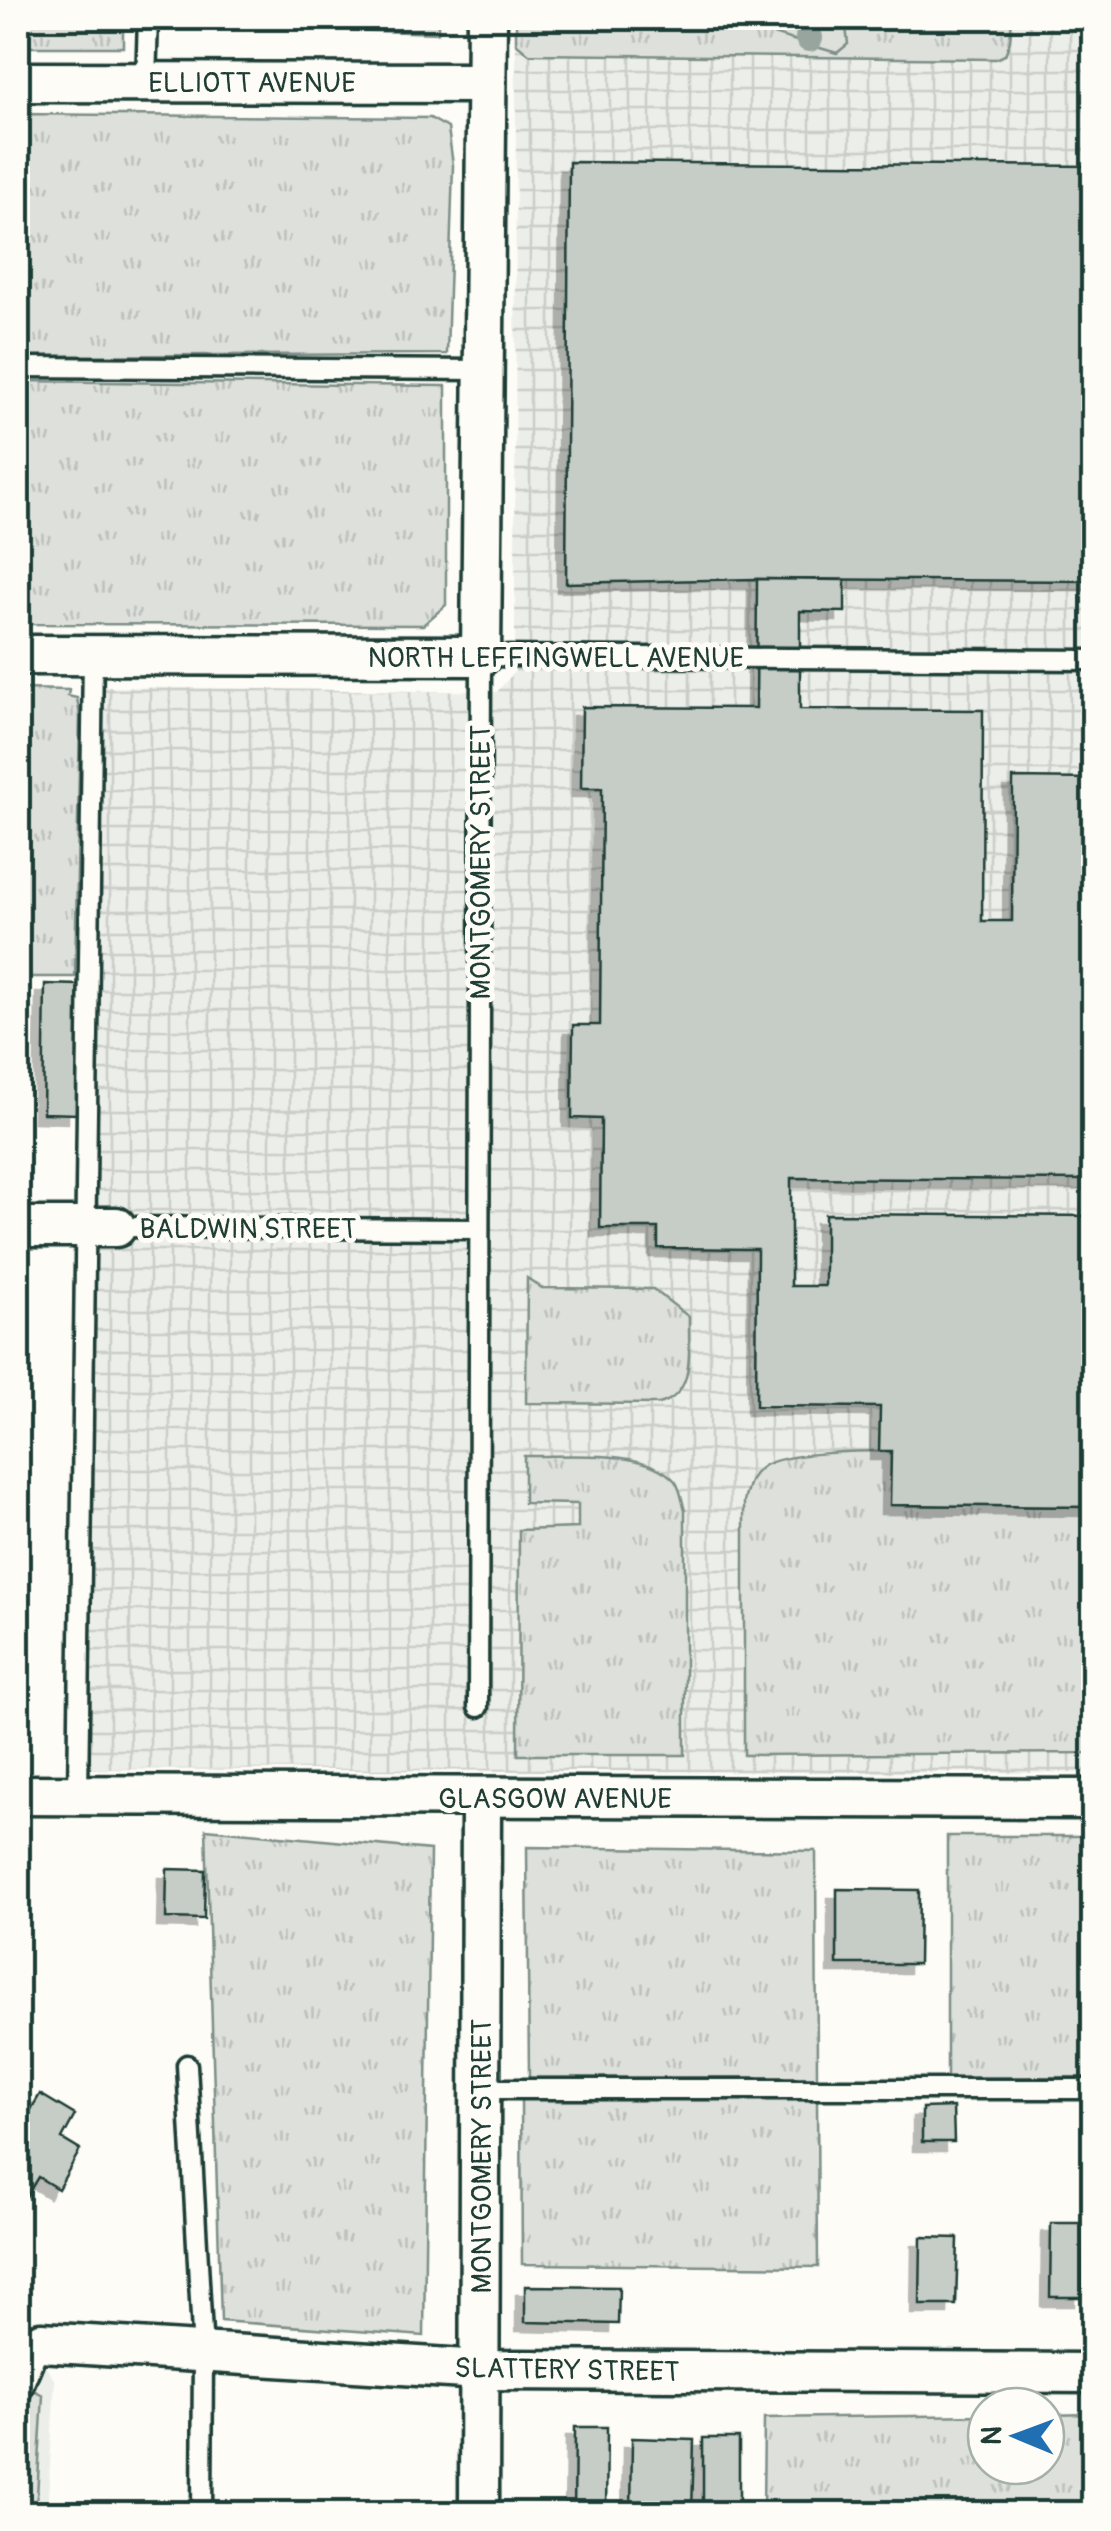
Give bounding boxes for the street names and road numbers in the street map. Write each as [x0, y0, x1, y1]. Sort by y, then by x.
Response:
street label: ELLIOTT AVENUE [148, 66, 356, 101]
street label: NORTH LEFFINGWELL AVENUE [368, 641, 744, 676]
street label: MONTGOMERY STREET [464, 725, 499, 999]
street label: BALDWIN STREET [140, 1212, 356, 1247]
street label: GLASGOW AVENUE [438, 1782, 672, 1817]
street label: MONTGOMERY STREET [465, 2019, 500, 2293]
street label: SLATTERY STREET [454, 2351, 680, 2390]

